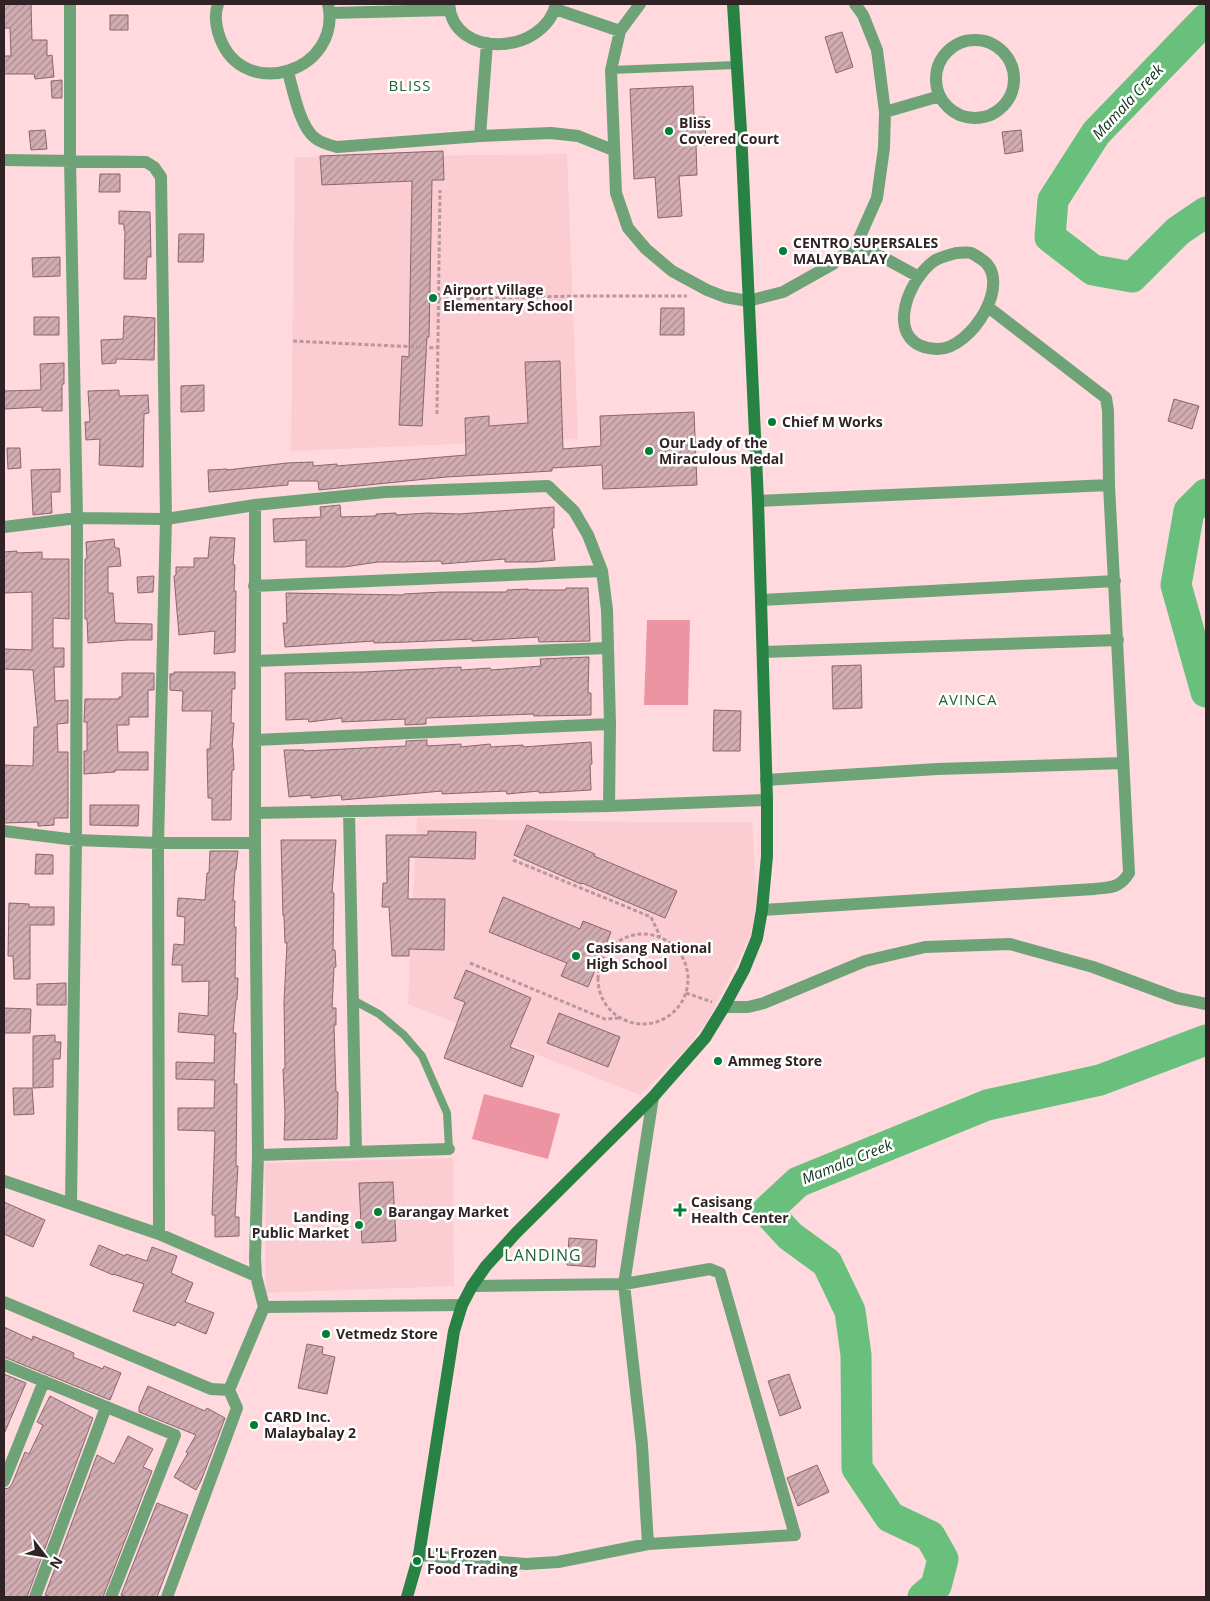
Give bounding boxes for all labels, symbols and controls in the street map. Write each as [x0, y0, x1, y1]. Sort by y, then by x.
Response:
water label: Mamala Creek [1087, 59, 1168, 143]
district label: BLISS [388, 75, 432, 95]
place label: Bliss Covered Court [679, 113, 779, 148]
marker: Bliss Covered Court [663, 125, 675, 137]
place label: CENTRO SUPERSALES MALAYBALAY [793, 233, 939, 268]
marker: CENTRO SUPERSALES MALAYBALAY [777, 245, 789, 257]
place label: Airport Village Elementary School [443, 280, 573, 315]
marker: Airport Village Elementary School [427, 292, 439, 304]
place label: Chief M Works [782, 412, 883, 431]
marker: Chief M Works [766, 416, 778, 428]
place label: Our Lady of the Miraculous Medal [659, 433, 783, 468]
marker: Our Lady of the Miraculous Medal [643, 445, 655, 457]
district label: AVINCA [939, 689, 997, 709]
place label: Casisang National High School [586, 938, 712, 973]
marker: Casisang National High School [570, 950, 582, 962]
place label: Ammeg Store [728, 1051, 822, 1070]
marker: Ammeg Store [712, 1055, 724, 1067]
water label: Mamala Creek [798, 1134, 895, 1188]
place label: Casisang Health Center [691, 1192, 789, 1227]
place label: Barangay Market [388, 1202, 509, 1221]
marker: Casisang Health Center [673, 1203, 687, 1217]
marker: Barangay Market [372, 1206, 384, 1218]
place label: Landing Public Market [252, 1207, 349, 1242]
marker: Landing Public Market [353, 1219, 365, 1231]
district label: LANDING [504, 1244, 582, 1266]
place label: Vetmedz Store [336, 1324, 438, 1343]
marker: Vetmedz Store [320, 1328, 332, 1340]
place label: CARD Inc. Malaybalay 2 [264, 1407, 356, 1442]
marker: CARD Inc. Malaybalay 2 [248, 1419, 260, 1431]
north arrow [20, 1531, 70, 1581]
place label: L'L Frozen Food Trading [427, 1543, 518, 1578]
text: N [45, 1553, 68, 1573]
marker: L'L Frozen Food Trading [411, 1555, 423, 1567]

